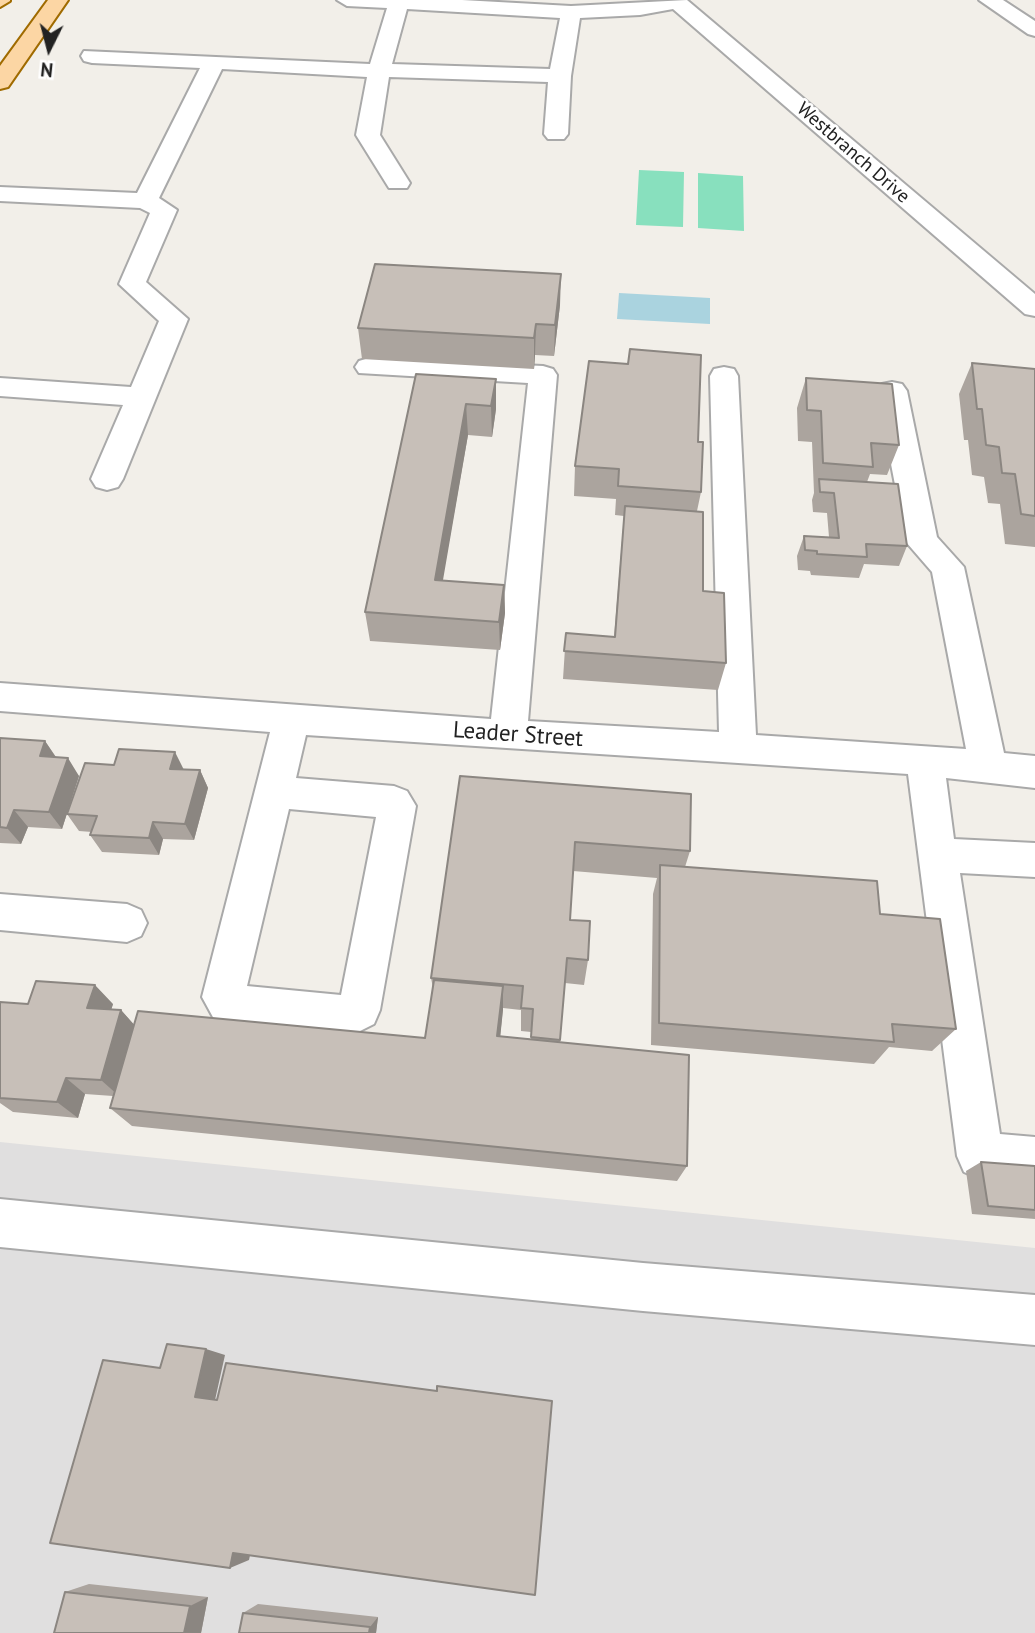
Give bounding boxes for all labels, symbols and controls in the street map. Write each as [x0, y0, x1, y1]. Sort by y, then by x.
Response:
north arrow [14, 14, 84, 84]
text: N [39, 57, 54, 82]
street label: Westbranch Drive [792, 98, 914, 208]
street label: Leader Street [452, 717, 584, 753]

